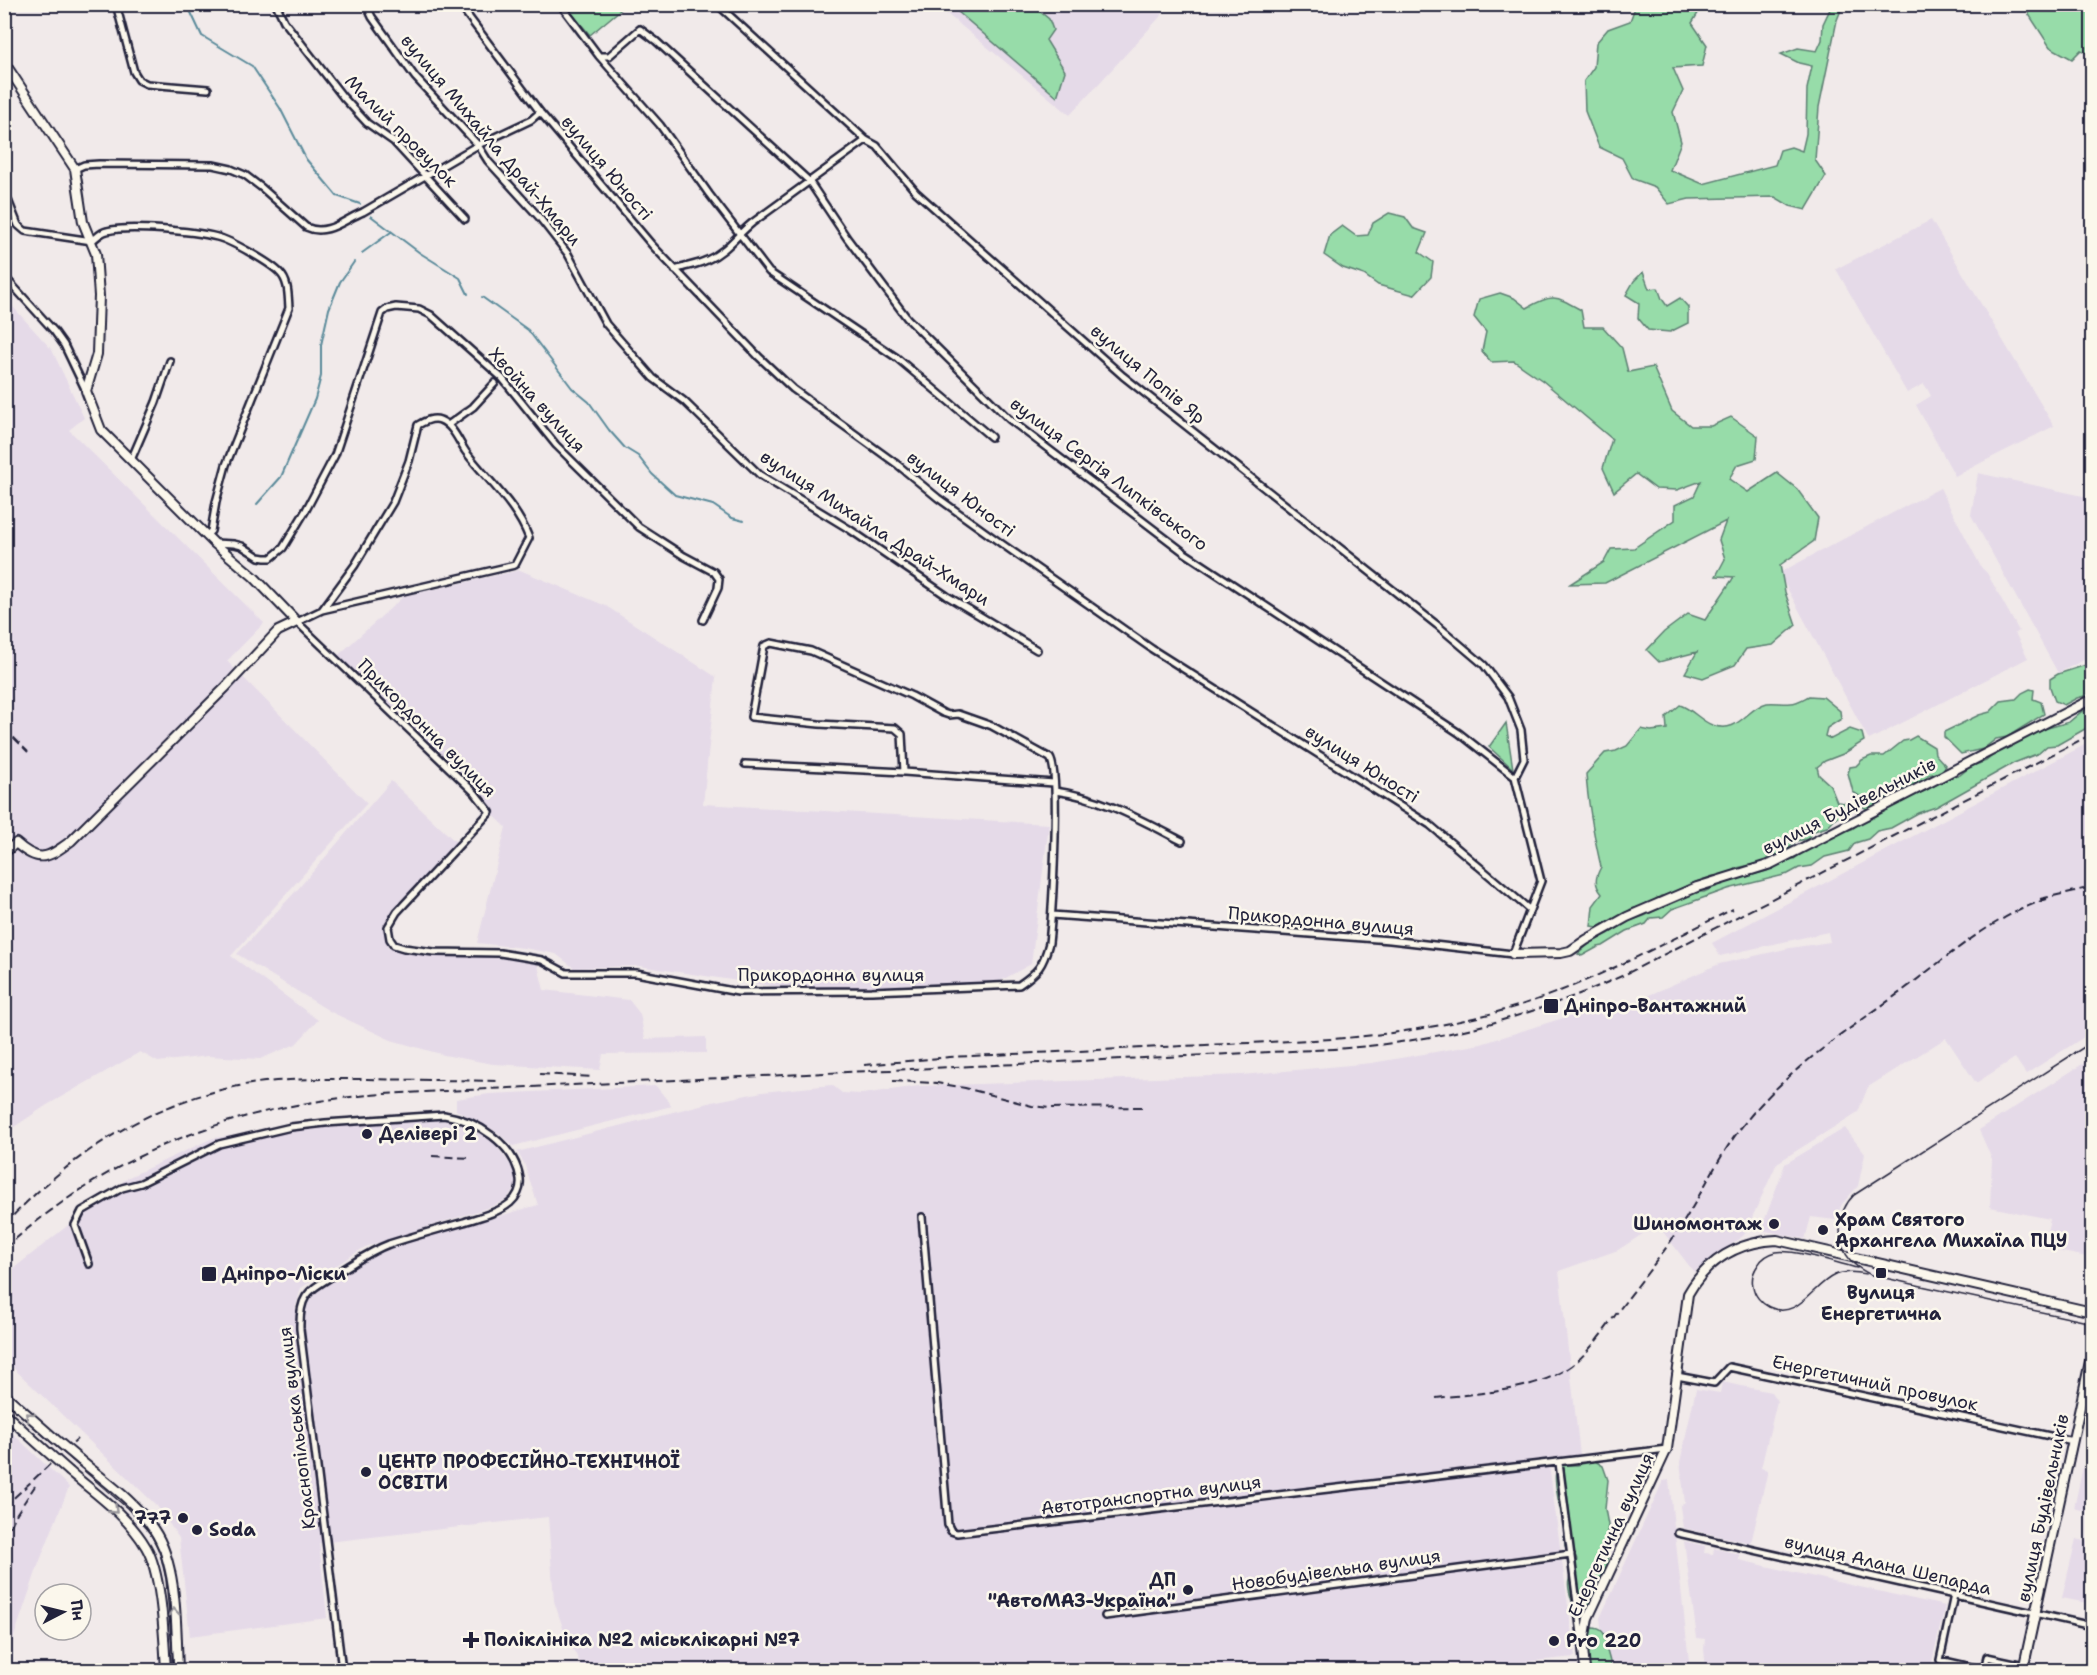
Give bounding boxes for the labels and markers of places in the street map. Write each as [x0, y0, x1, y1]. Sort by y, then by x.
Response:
place label: Дніпро-Вантажний [1564, 994, 1747, 1018]
marker: Дніпро-Вантажний [1542, 997, 1560, 1015]
place label: Делівері 2 [379, 1122, 477, 1146]
marker: Делівері 2 [360, 1127, 374, 1141]
place label: Храм Святого Архангела Михаїла ПЦУ [1835, 1208, 2067, 1253]
place label: Шиномонтаж [1633, 1212, 1763, 1236]
marker: Шиномонтаж [1767, 1217, 1781, 1231]
marker: Храм Святого Архангела Михаїла ПЦУ [1816, 1223, 1830, 1237]
place label: Дніпро-Ліски [222, 1262, 347, 1286]
marker: Дніпро-Ліски [200, 1265, 218, 1283]
marker: Вулиця Енергетична [1874, 1266, 1888, 1280]
place label: Вулиця Енергетична [1821, 1281, 1942, 1326]
place label: ЦЕНТР ПРОФЕСІЙНО-ТЕХНІЧНОЇ ОСВІТИ [378, 1449, 680, 1495]
marker: ЦЕНТР ПРОФЕСІЙНО-ТЕХНІЧНОЇ ОСВІТИ [359, 1465, 373, 1479]
place label: 777 [134, 1506, 171, 1530]
marker: 777 [176, 1511, 190, 1525]
place label: Soda [209, 1518, 256, 1542]
marker: Soda [190, 1523, 204, 1537]
place label: ДП "АвтоМАЗ-Україна" [988, 1568, 1176, 1613]
marker: ДП "АвтоМАЗ-Україна" [1181, 1583, 1195, 1597]
place label: Поліклініка №2 міськлікарні №7 [484, 1628, 800, 1652]
place label: Pro 220 [1566, 1629, 1641, 1653]
marker: Поліклініка №2 міськлікарні №7 [462, 1631, 480, 1649]
marker: Pro 220 [1547, 1634, 1561, 1648]

